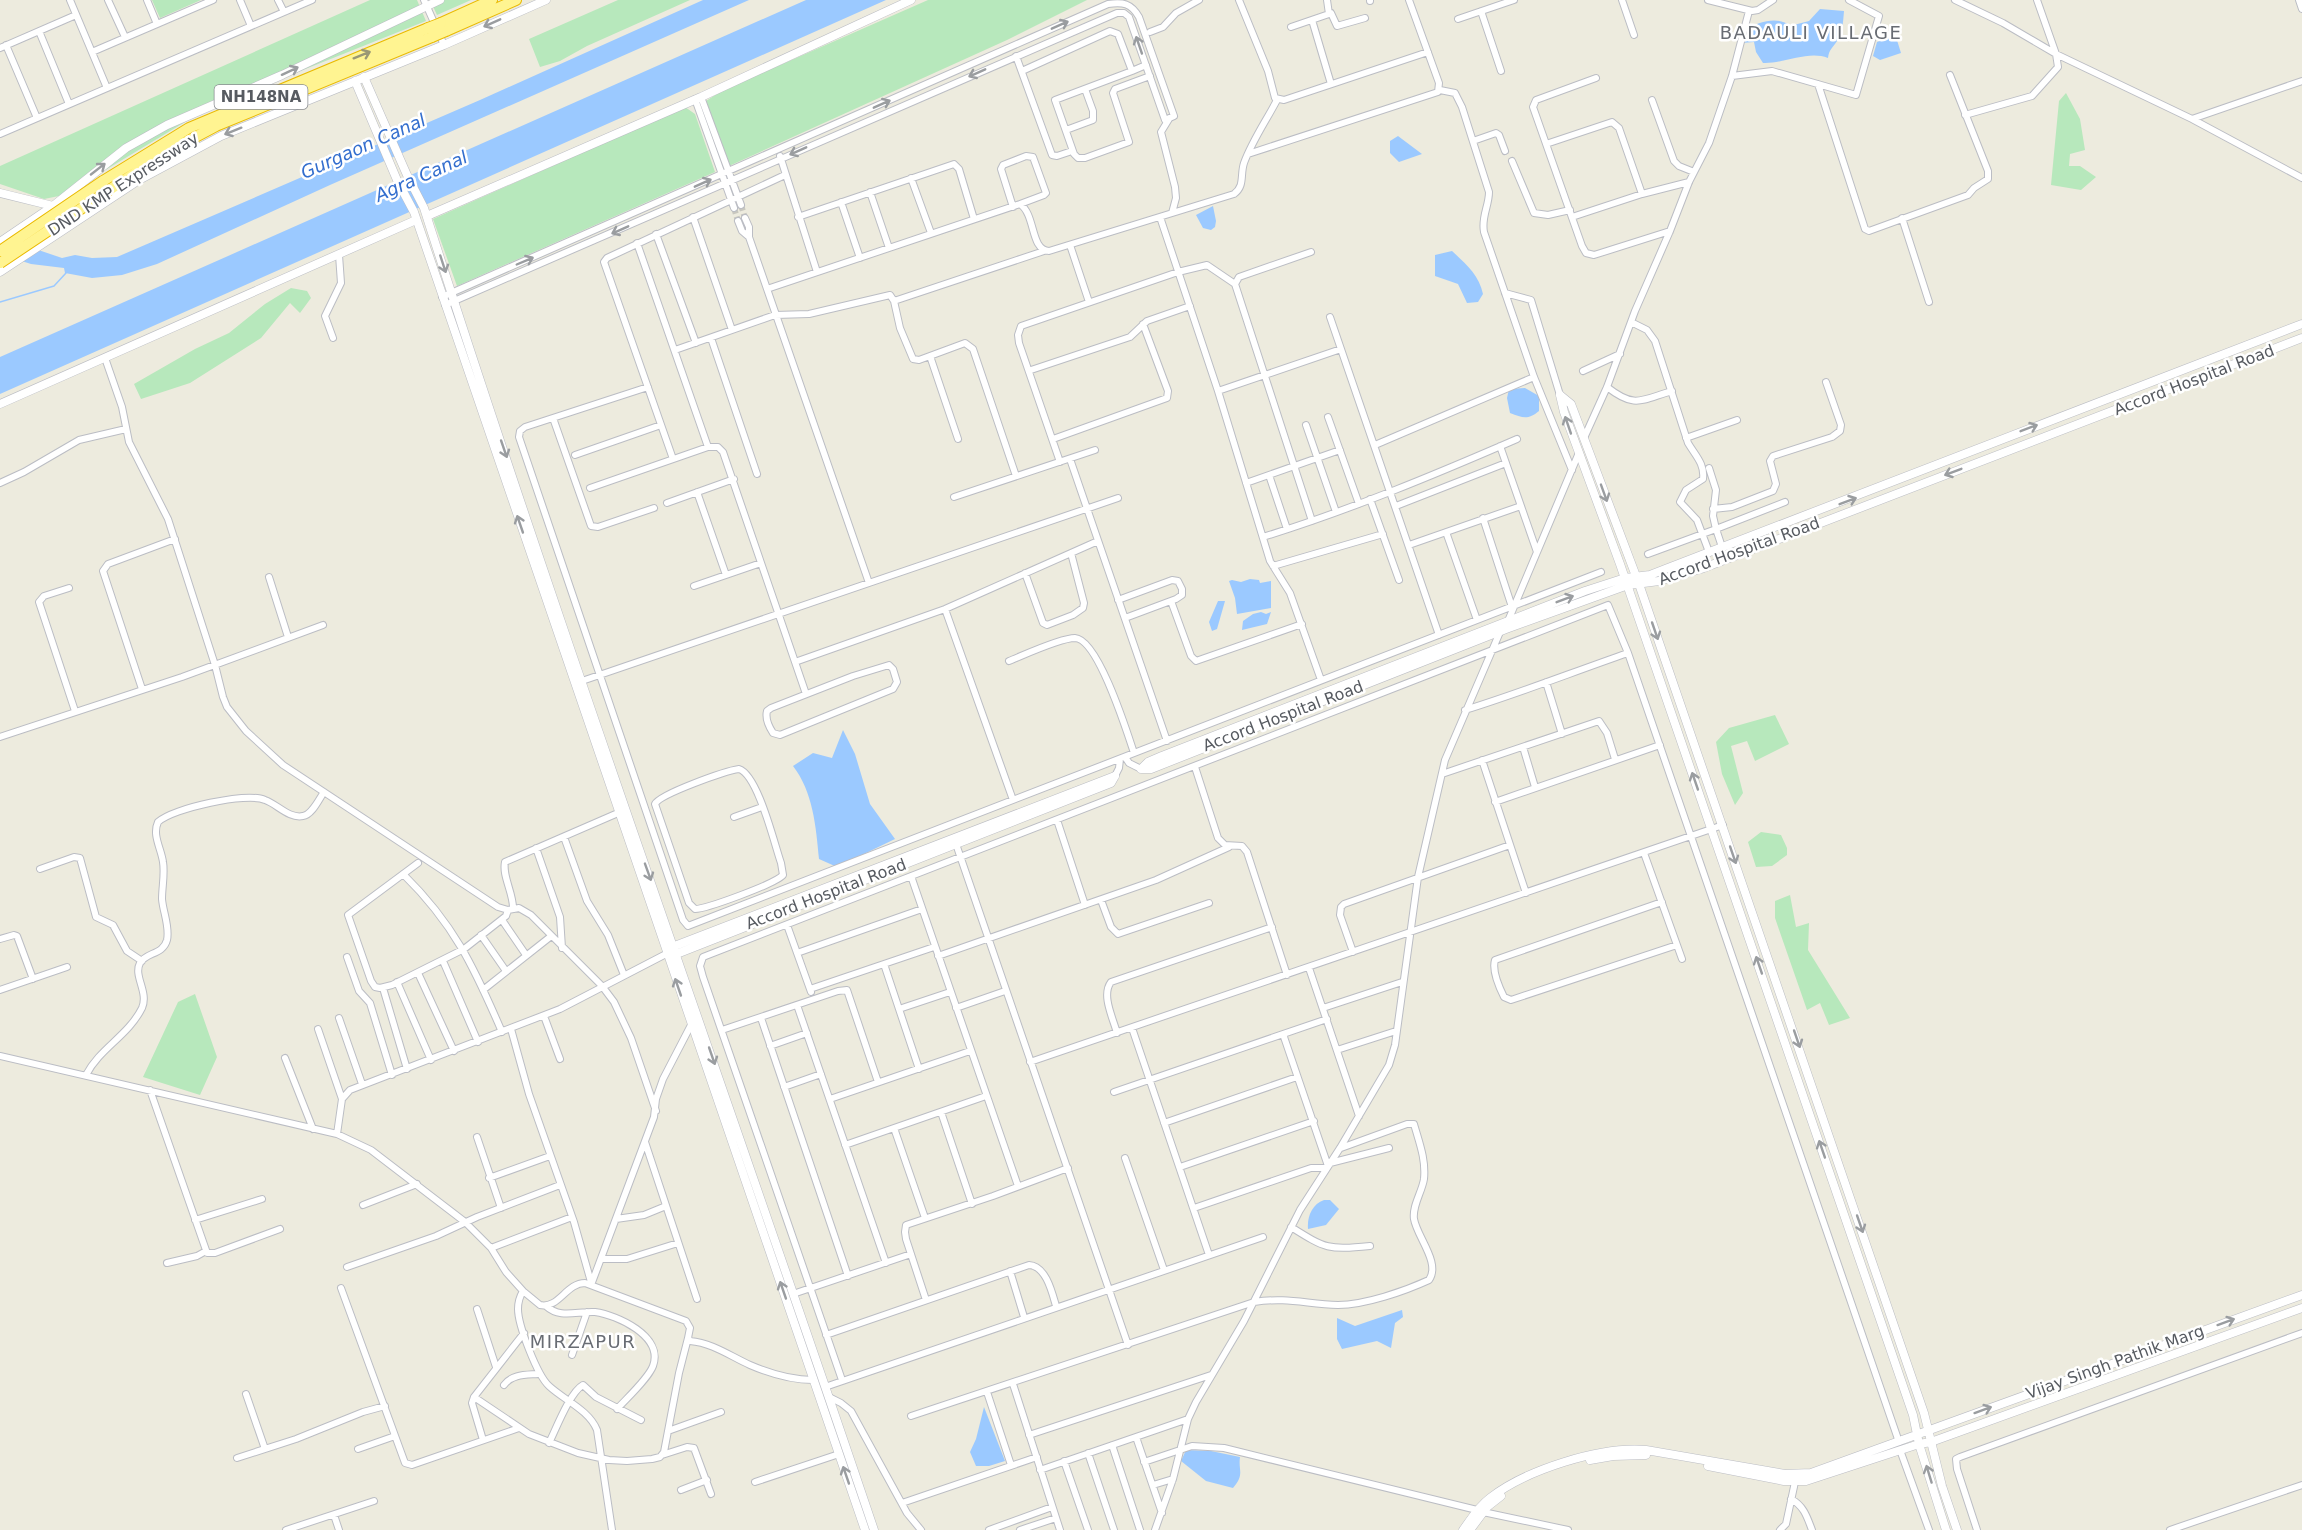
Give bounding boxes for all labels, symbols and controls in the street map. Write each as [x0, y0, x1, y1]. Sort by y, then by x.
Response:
one-way arrow [483, 19, 501, 30]
one-way arrow [1050, 19, 1069, 30]
district label: BADAULI VILLAGE [1720, 22, 1902, 43]
one-way arrow [1132, 36, 1143, 55]
one-way arrow [353, 49, 371, 60]
one-way arrow [281, 65, 299, 77]
one-way arrow [969, 68, 987, 79]
road number: NH148NA [214, 85, 308, 109]
one-way arrow [872, 98, 890, 109]
water label: Gurgaon Canal [297, 109, 429, 183]
one-way arrow [224, 126, 242, 137]
street label: DND KMP Expressway [44, 128, 202, 240]
water label: Agra Canal [371, 146, 470, 206]
one-way arrow [790, 146, 808, 157]
one-way arrow [90, 162, 106, 175]
one-way arrow [694, 177, 712, 188]
one-way arrow [612, 224, 630, 236]
one-way arrow [438, 254, 449, 273]
one-way arrow [515, 255, 533, 267]
street label: Accord Hospital Road [2111, 341, 2277, 419]
one-way arrow [1562, 416, 1573, 435]
one-way arrow [2019, 422, 2038, 433]
one-way arrow [500, 439, 511, 458]
one-way arrow [1945, 467, 1963, 478]
one-way arrow [1600, 483, 1611, 502]
one-way arrow [1838, 494, 1857, 505]
street label: Accord Hospital Road [1656, 513, 1822, 589]
one-way arrow [513, 515, 524, 534]
one-way arrow [1555, 593, 1574, 604]
one-way arrow [1651, 621, 1662, 640]
street label: Accord Hospital Road [1200, 677, 1366, 755]
one-way arrow [1689, 772, 1700, 791]
one-way arrow [1729, 845, 1740, 864]
street label: Accord Hospital Road [743, 855, 909, 933]
one-way arrow [643, 863, 654, 881]
one-way arrow [1752, 956, 1763, 975]
one-way arrow [671, 978, 682, 997]
one-way arrow [1792, 1029, 1803, 1048]
one-way arrow [707, 1047, 718, 1066]
one-way arrow [1816, 1140, 1827, 1159]
one-way arrow [1855, 1214, 1866, 1233]
one-way arrow [776, 1281, 787, 1300]
one-way arrow [2216, 1316, 2235, 1327]
street label: Vijay Singh Pathik Marg [2023, 1321, 2207, 1403]
district label: MIRZAPUR [530, 1331, 636, 1352]
one-way arrow [1973, 1403, 1992, 1414]
one-way arrow [1922, 1465, 1933, 1484]
one-way arrow [840, 1466, 851, 1485]

